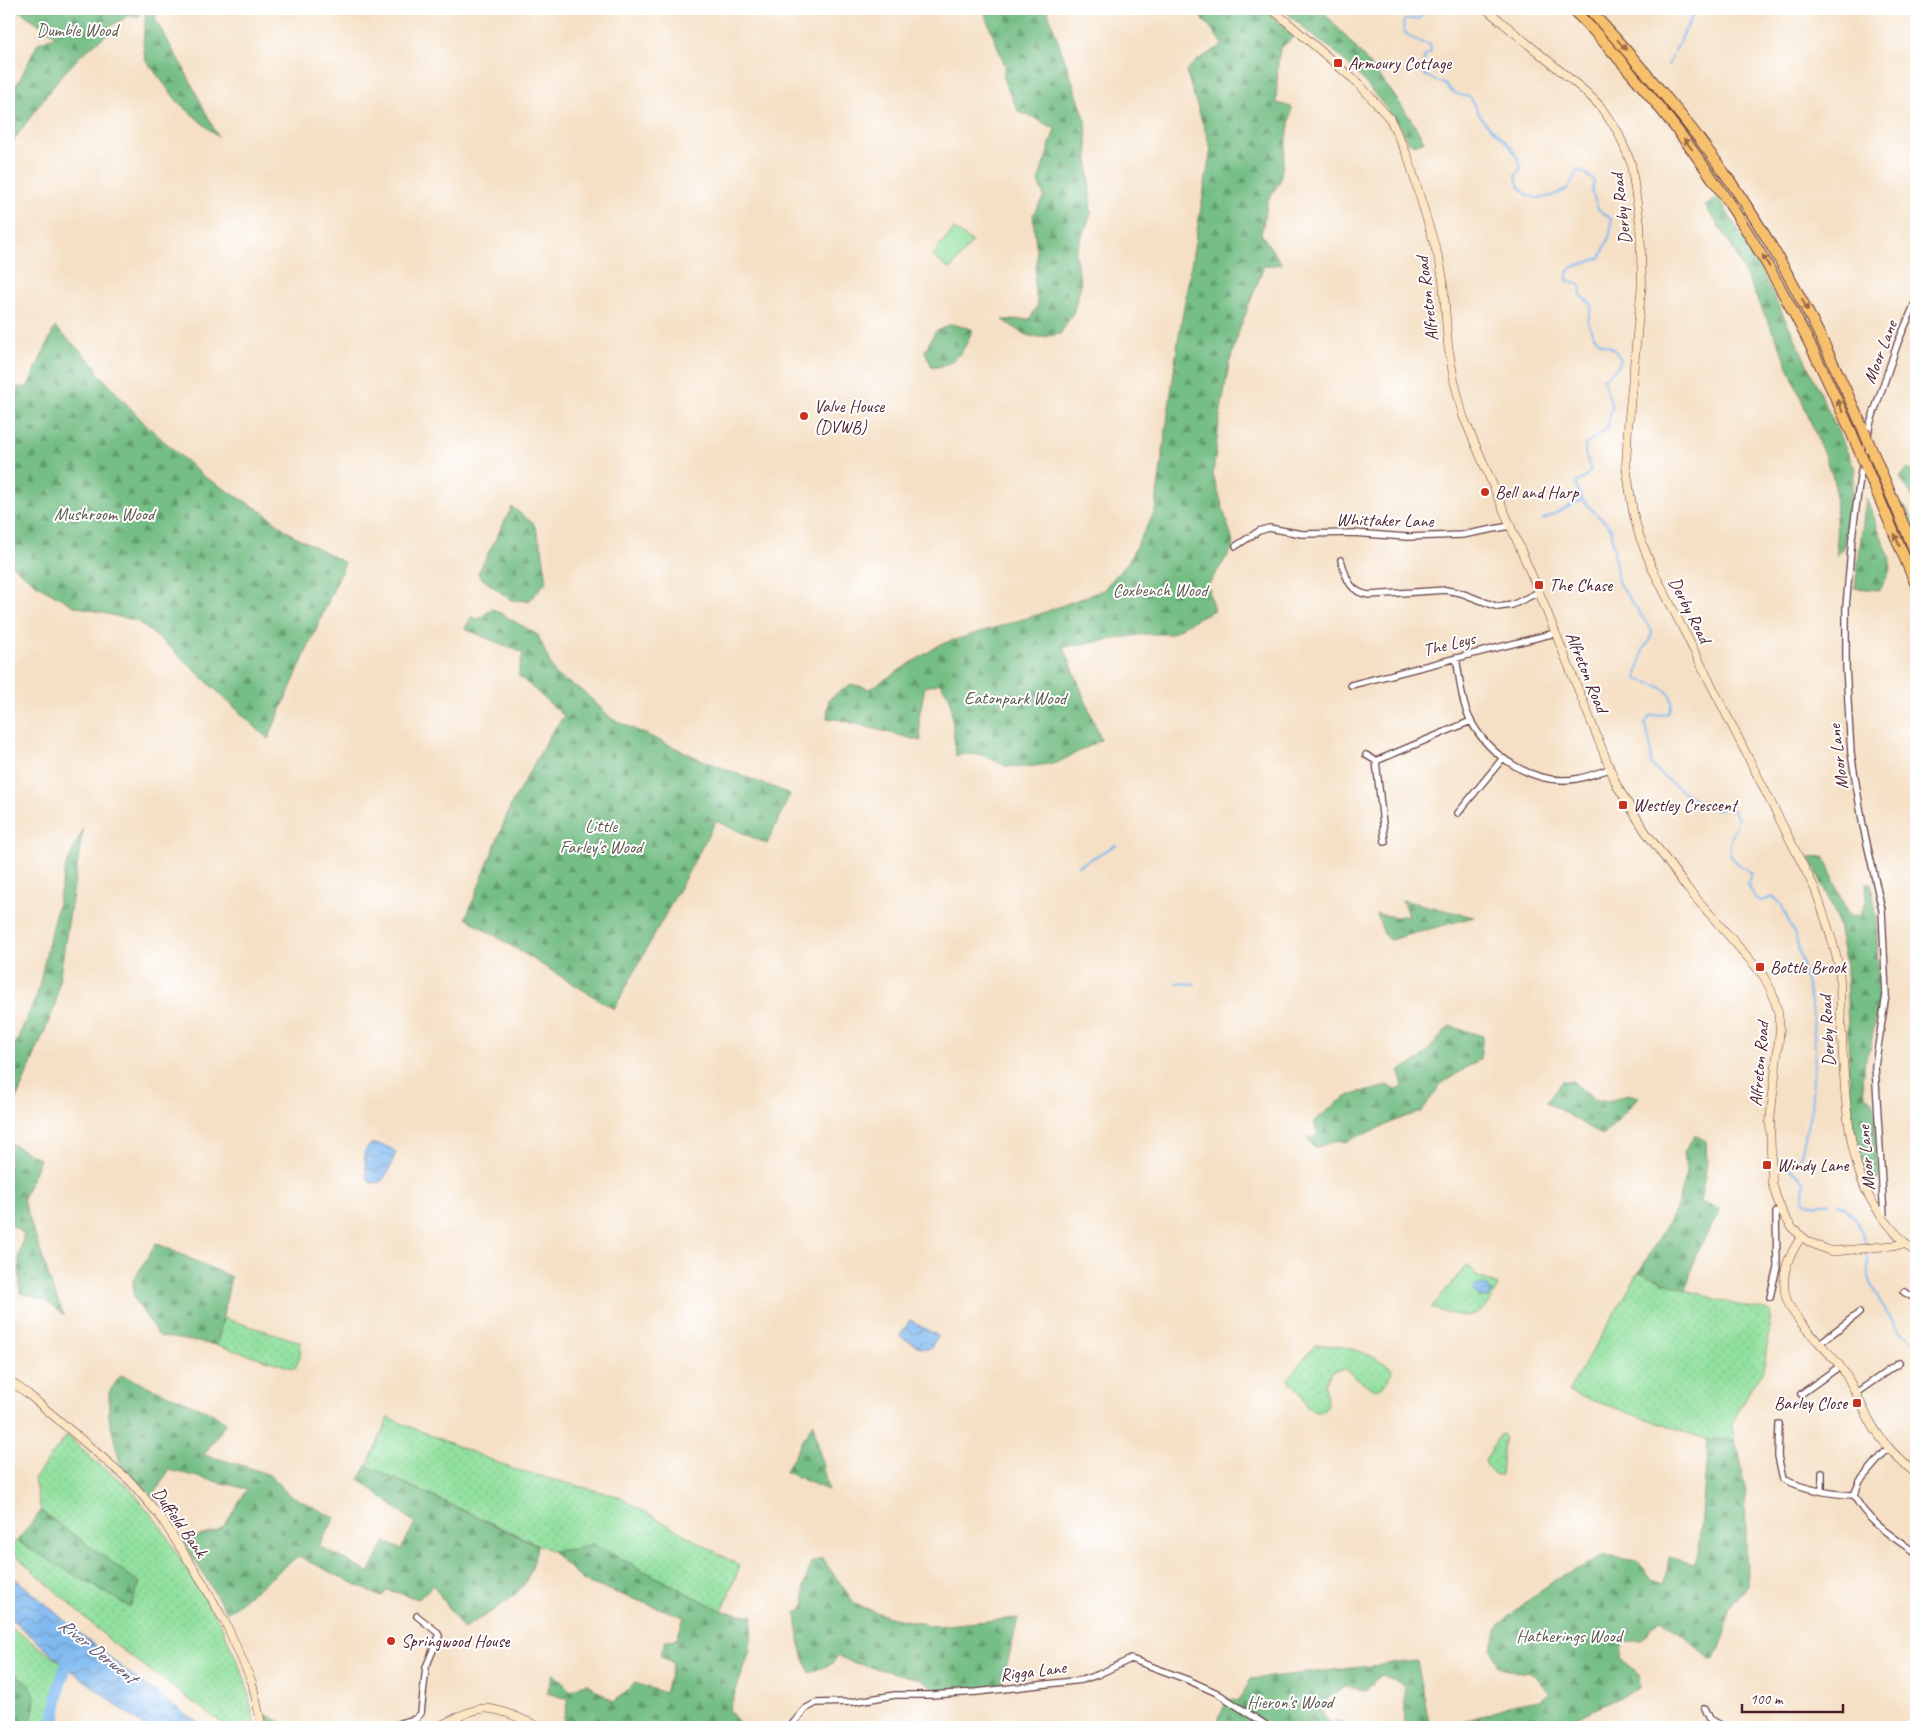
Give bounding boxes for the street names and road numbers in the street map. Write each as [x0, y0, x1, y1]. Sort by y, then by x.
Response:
street label: Derby Road [1605, 170, 1636, 246]
street label: Alfreton Road [1411, 252, 1443, 343]
street label: Moor Lane [1858, 316, 1902, 387]
street label: Whittaker Lane [1336, 508, 1435, 532]
street label: Derby Road [1664, 573, 1717, 649]
street label: The Leys [1421, 626, 1479, 661]
street label: Alfreton Road [1561, 628, 1614, 718]
street label: Moor Lane [1823, 722, 1853, 791]
street label: Derby Road [1814, 992, 1840, 1067]
street label: Alfreton Road [1744, 1018, 1774, 1107]
street label: Moor Lane [1852, 1123, 1880, 1192]
street label: Duffield Bank [148, 1483, 213, 1562]
street label: Rigga Lane [999, 1656, 1068, 1686]

